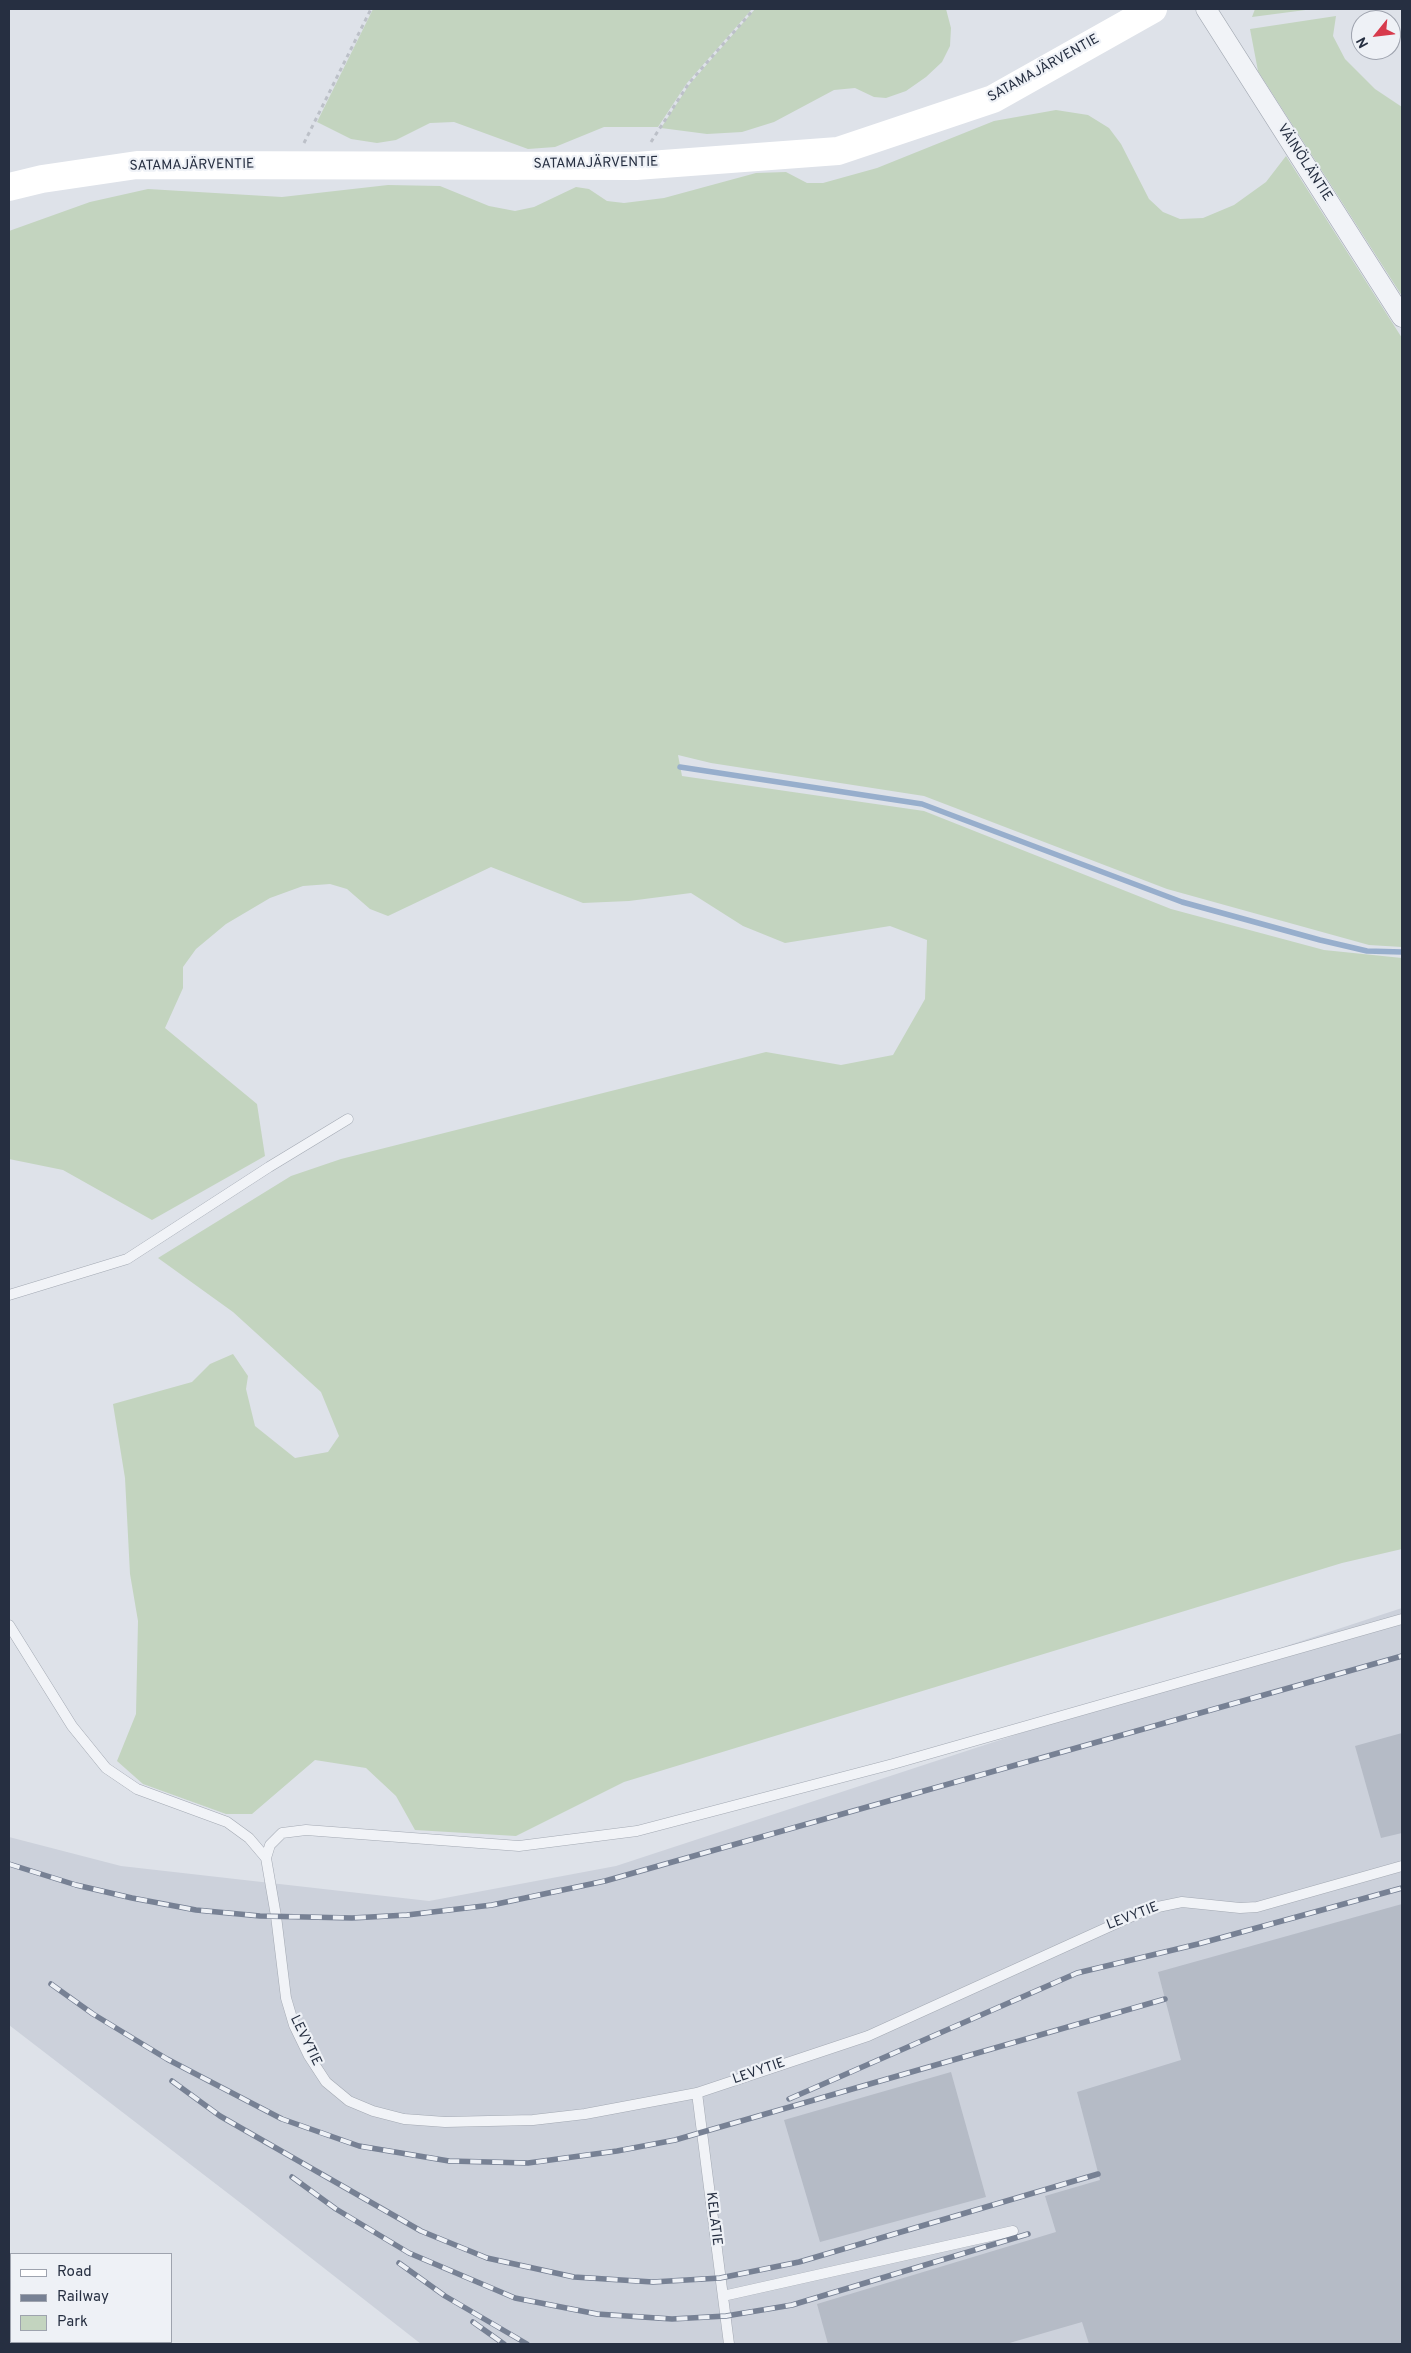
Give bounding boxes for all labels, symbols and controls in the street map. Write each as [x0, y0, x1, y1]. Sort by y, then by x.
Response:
north arrow [1351, 10, 1401, 60]
street label: SATAMAJÄRVENTIE [985, 31, 1103, 107]
text: N [1353, 34, 1373, 51]
street label: VÄINÖLÄNTIE [1273, 121, 1335, 205]
street label: SATAMAJÄRVENTIE [533, 155, 659, 173]
street label: SATAMAJÄRVENTIE [129, 157, 255, 175]
street label: LEVYTIE [1105, 1899, 1161, 1935]
street label: LEVYTIE [286, 2013, 324, 2069]
street label: LEVYTIE [731, 2055, 787, 2089]
street label: KELATIE [701, 2191, 725, 2247]
legend [10, 2253, 172, 2343]
text: Road [57, 2263, 92, 2282]
text: Railway [57, 2288, 109, 2307]
text: Park [57, 2313, 88, 2332]

